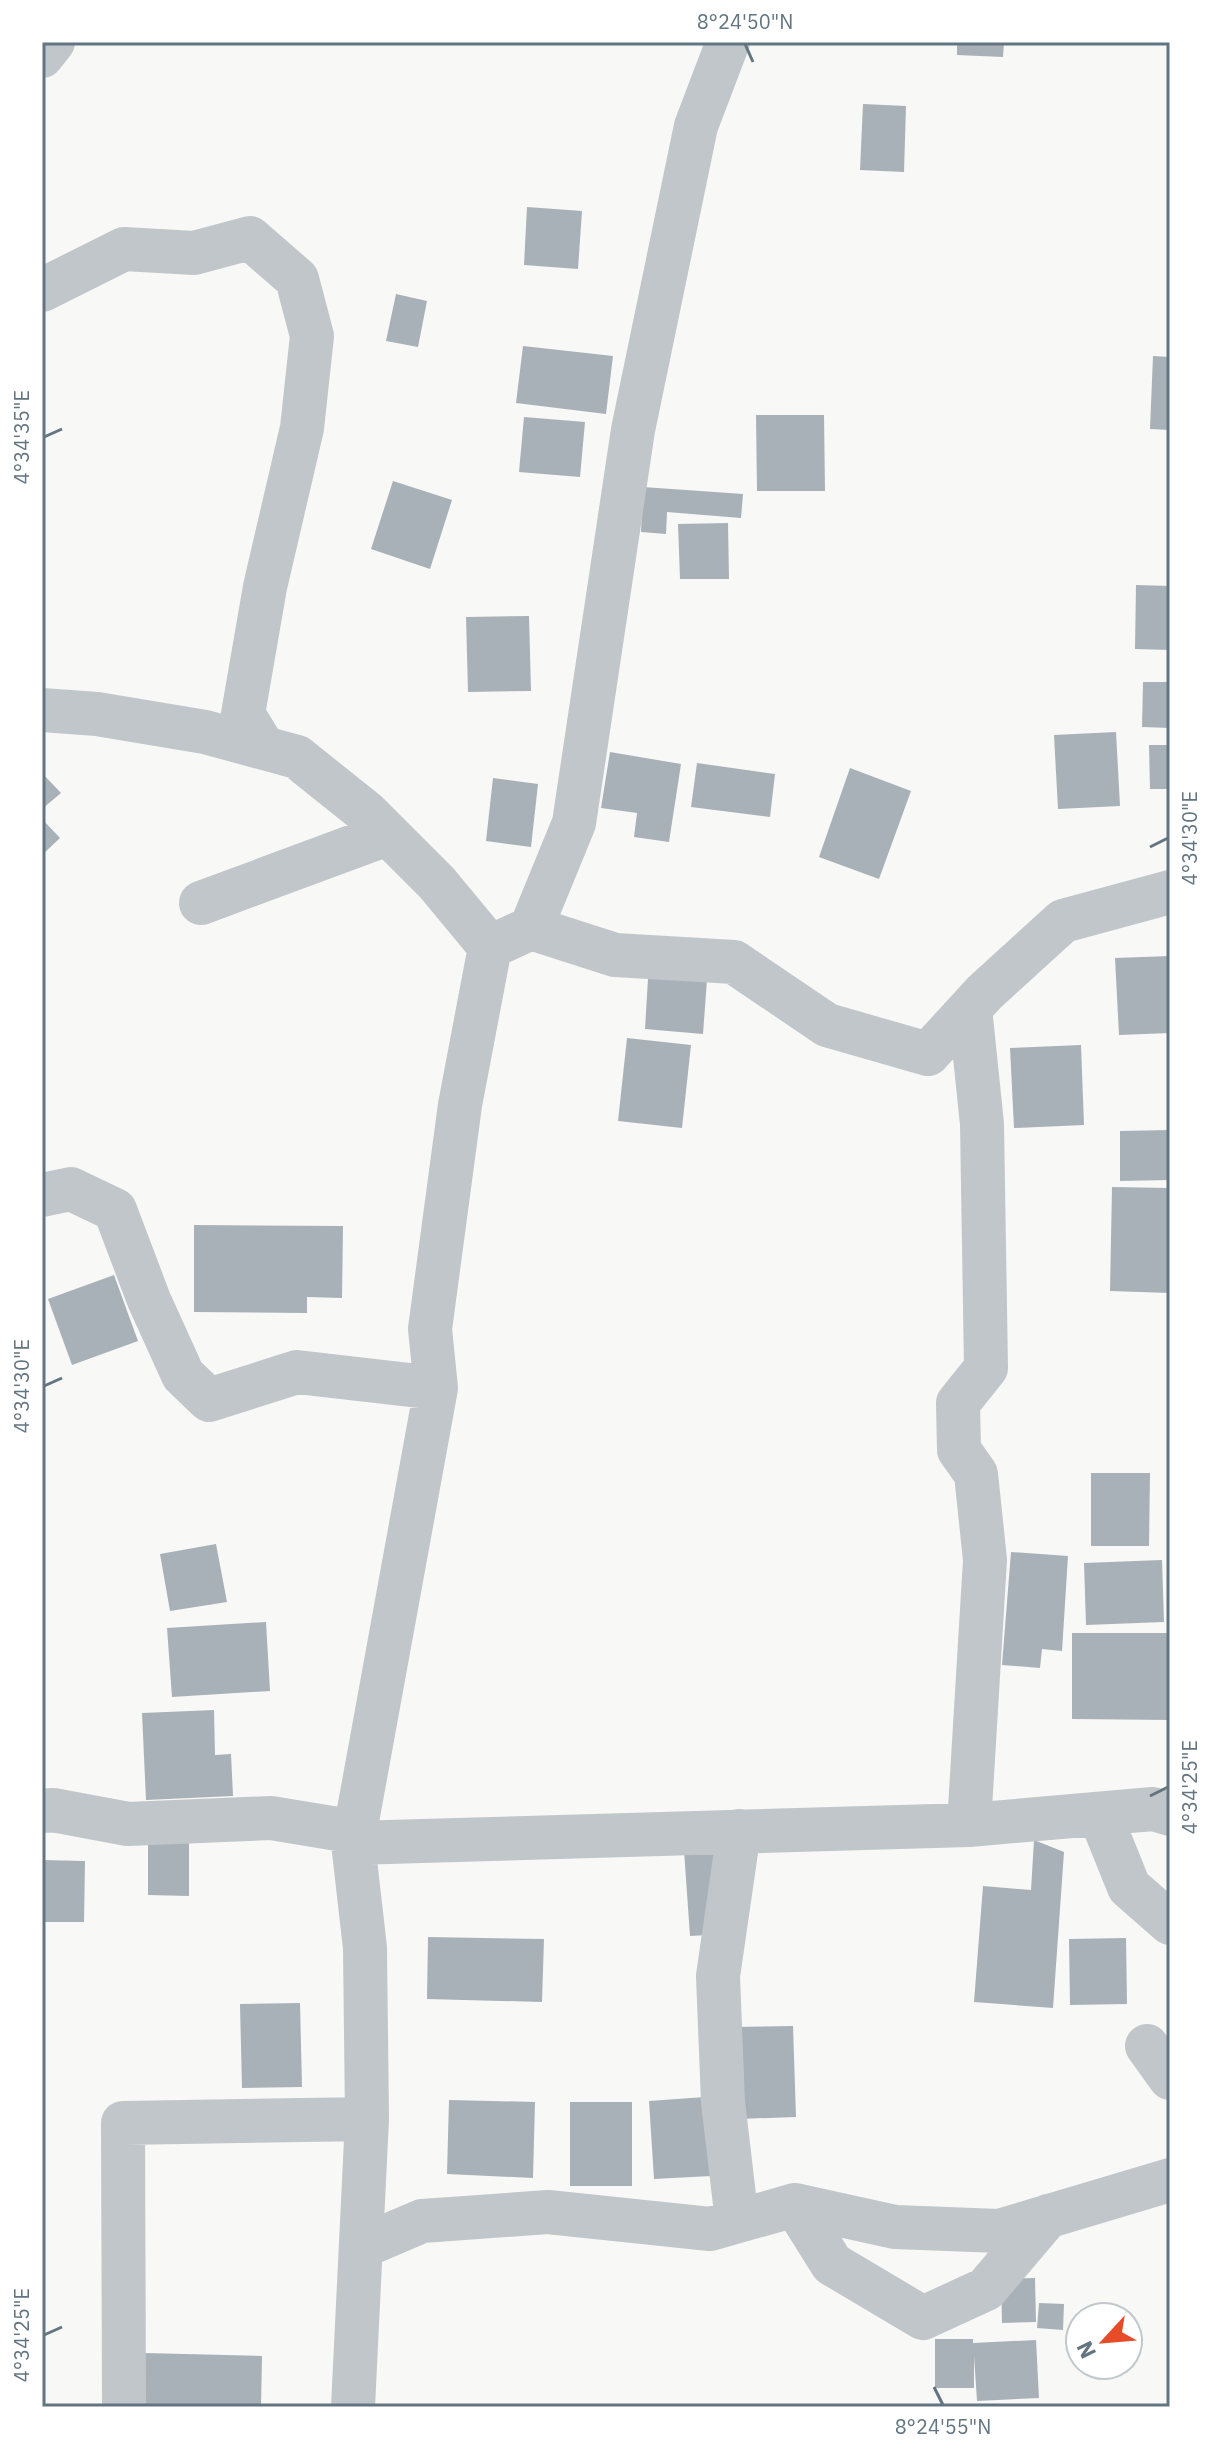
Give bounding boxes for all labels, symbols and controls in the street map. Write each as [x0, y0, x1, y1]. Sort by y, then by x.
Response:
text: 8°24'50"N [697, 8, 793, 35]
text: 4°34'35"E [8, 390, 35, 484]
text: 4°34'30"E [1176, 791, 1203, 885]
text: 4°34'30"E [8, 1339, 35, 1433]
text: 4°34'25"E [1176, 1740, 1203, 1834]
text: 4°34'25"E [8, 2288, 35, 2382]
north arrow [1064, 2301, 1144, 2381]
text: N [1069, 2336, 1102, 2364]
text: 8°24'55"N [895, 2413, 991, 2440]

